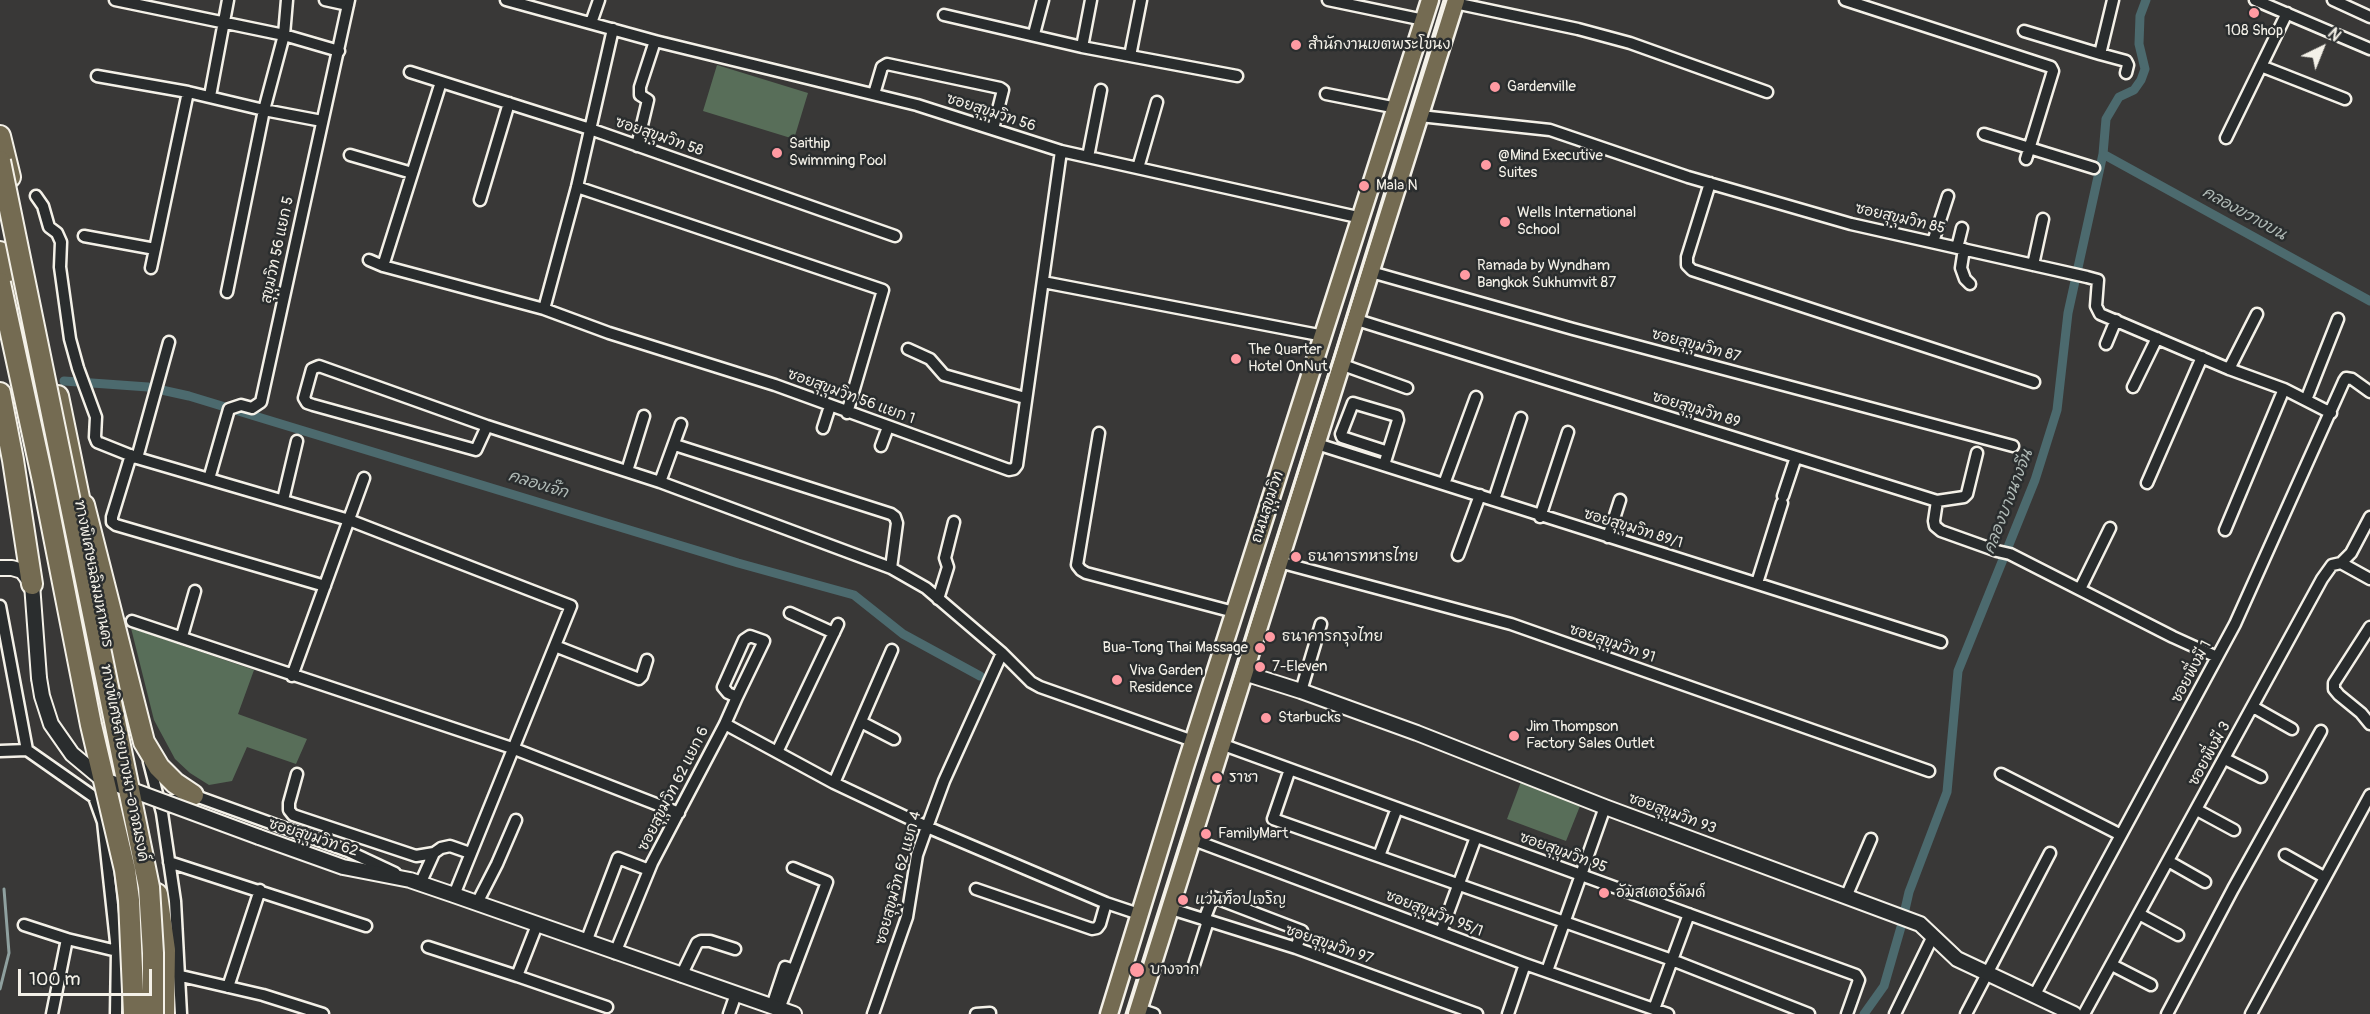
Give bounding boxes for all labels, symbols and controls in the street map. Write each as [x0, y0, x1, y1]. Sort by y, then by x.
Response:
marker: 108 Shop [2247, 6, 2261, 20]
north arrow [2292, 18, 2352, 78]
place label: 108 Shop [2225, 22, 2283, 40]
text: N [2323, 24, 2345, 46]
place label: สำนักงานเขตพระโขนง [1308, 36, 1450, 54]
marker: สำนักงานเขตพระโขนง [1289, 38, 1303, 52]
place label: Gardenville [1507, 78, 1576, 96]
marker: Gardenville [1488, 80, 1502, 94]
street label: ซอยสุขุมวิท 56 [944, 90, 1038, 136]
street label: ซอยสุขุมวิท 58 [613, 114, 705, 160]
place label: Saithip Swimming Pool [789, 135, 887, 170]
marker: Saithip Swimming Pool [770, 146, 784, 160]
place label: @Mind Executive Suites [1498, 147, 1603, 182]
marker: @Mind Executive Suites [1479, 158, 1493, 172]
place label: Mala N [1376, 177, 1418, 195]
marker: Mala N [1357, 179, 1371, 193]
water label: คลองขวางบน [2199, 183, 2289, 245]
street label: สุขุมวิท 56 แยก 5 [258, 195, 298, 305]
street label: ซอยสุขุมวิท 85 [1853, 200, 1947, 238]
place label: Wells International School [1517, 204, 1636, 239]
marker: Wells International School [1498, 215, 1512, 229]
place label: Ramada by Wyndham Bangkok Sukhumvit 87 [1477, 257, 1616, 292]
marker: Ramada by Wyndham Bangkok Sukhumvit 87 [1458, 268, 1472, 282]
street label: ซอยสุขุมวิท 87 [1649, 325, 1743, 367]
place label: The Quarter Hotel OnNut [1248, 341, 1328, 376]
marker: The Quarter Hotel OnNut [1229, 352, 1243, 366]
street label: ซอยสุขุมวิท 56 แยก 1 [785, 366, 917, 428]
street label: ซอยสุขุมวิท 89 [1650, 388, 1742, 432]
water label: คลองบางนางจีน [1980, 447, 2038, 557]
water label: คลองเจ๊ก [506, 467, 570, 503]
street label: ถนนสุขุมวิท [1248, 469, 1288, 545]
street label: ทางพิเศษเฉลิมมหานคร [70, 499, 116, 649]
street label: ซอยสุขุมวิท 89/1 [1581, 505, 1685, 553]
place label: ธนาคารทหารไทย [1308, 548, 1419, 566]
marker: ธนาคารทหารไทย [1289, 550, 1303, 564]
street label: ซอยสุขุมวิท 91 [1567, 621, 1657, 667]
place label: ธนาคารกรุงไทย [1282, 628, 1383, 646]
marker: ธนาคารกรุงไทย [1263, 630, 1277, 644]
street label: ซอยพึ่งมี 1 [2168, 638, 2216, 706]
place label: Bua-Tong Thai Massage [1102, 639, 1248, 657]
marker: Bua-Tong Thai Massage [1253, 641, 1267, 655]
place label: 7-Eleven [1272, 658, 1327, 676]
marker: 7-Eleven [1253, 660, 1267, 674]
place label: Viva Garden Residence [1129, 662, 1203, 697]
street label: ทางพิเศษสายบางนา-อาจณรงค์ [96, 663, 152, 863]
marker: Viva Garden Residence [1110, 673, 1124, 687]
place label: Starbucks [1278, 709, 1341, 727]
marker: Starbucks [1259, 711, 1273, 725]
place label: Jim Thompson Factory Sales Outlet [1526, 718, 1655, 753]
street label: ซอยพึ่งมี 3 [2185, 719, 2235, 789]
street label: ซอยสุขุมวิท 62 แยก 6 [635, 724, 713, 854]
marker: Jim Thompson Factory Sales Outlet [1507, 729, 1521, 743]
place label: ราชา [1229, 769, 1258, 787]
marker: ราชา [1210, 771, 1224, 785]
street label: ซอยสุขุมวิท 93 [1626, 790, 1718, 838]
street label: ซอยสุขุมวิท 62 แยก 4 [873, 809, 925, 947]
street label: ซอยสุขุมวิท 62 [266, 815, 360, 861]
place label: FamilyMart [1218, 825, 1288, 843]
marker: FamilyMart [1199, 827, 1213, 841]
street label: ซอยสุขุมวิท 95 [1517, 829, 1609, 877]
place label: อัมสเตอร์ดัมด์ [1616, 884, 1706, 902]
marker: อัมสเตอร์ดัมด์ [1597, 886, 1611, 900]
street label: ซอยสุขุมวิท 95/1 [1383, 887, 1485, 941]
place label: แว่นท็อปเจริญ [1195, 891, 1286, 909]
marker: แว่นท็อปเจริญ [1176, 893, 1190, 907]
street label: ซอยสุขุมวิท 97 [1283, 922, 1375, 968]
scale bar [21, 957, 154, 995]
marker: บางจาก [1128, 961, 1146, 979]
place label: บางจาก [1150, 961, 1199, 979]
text: 100 m [29, 968, 81, 991]

